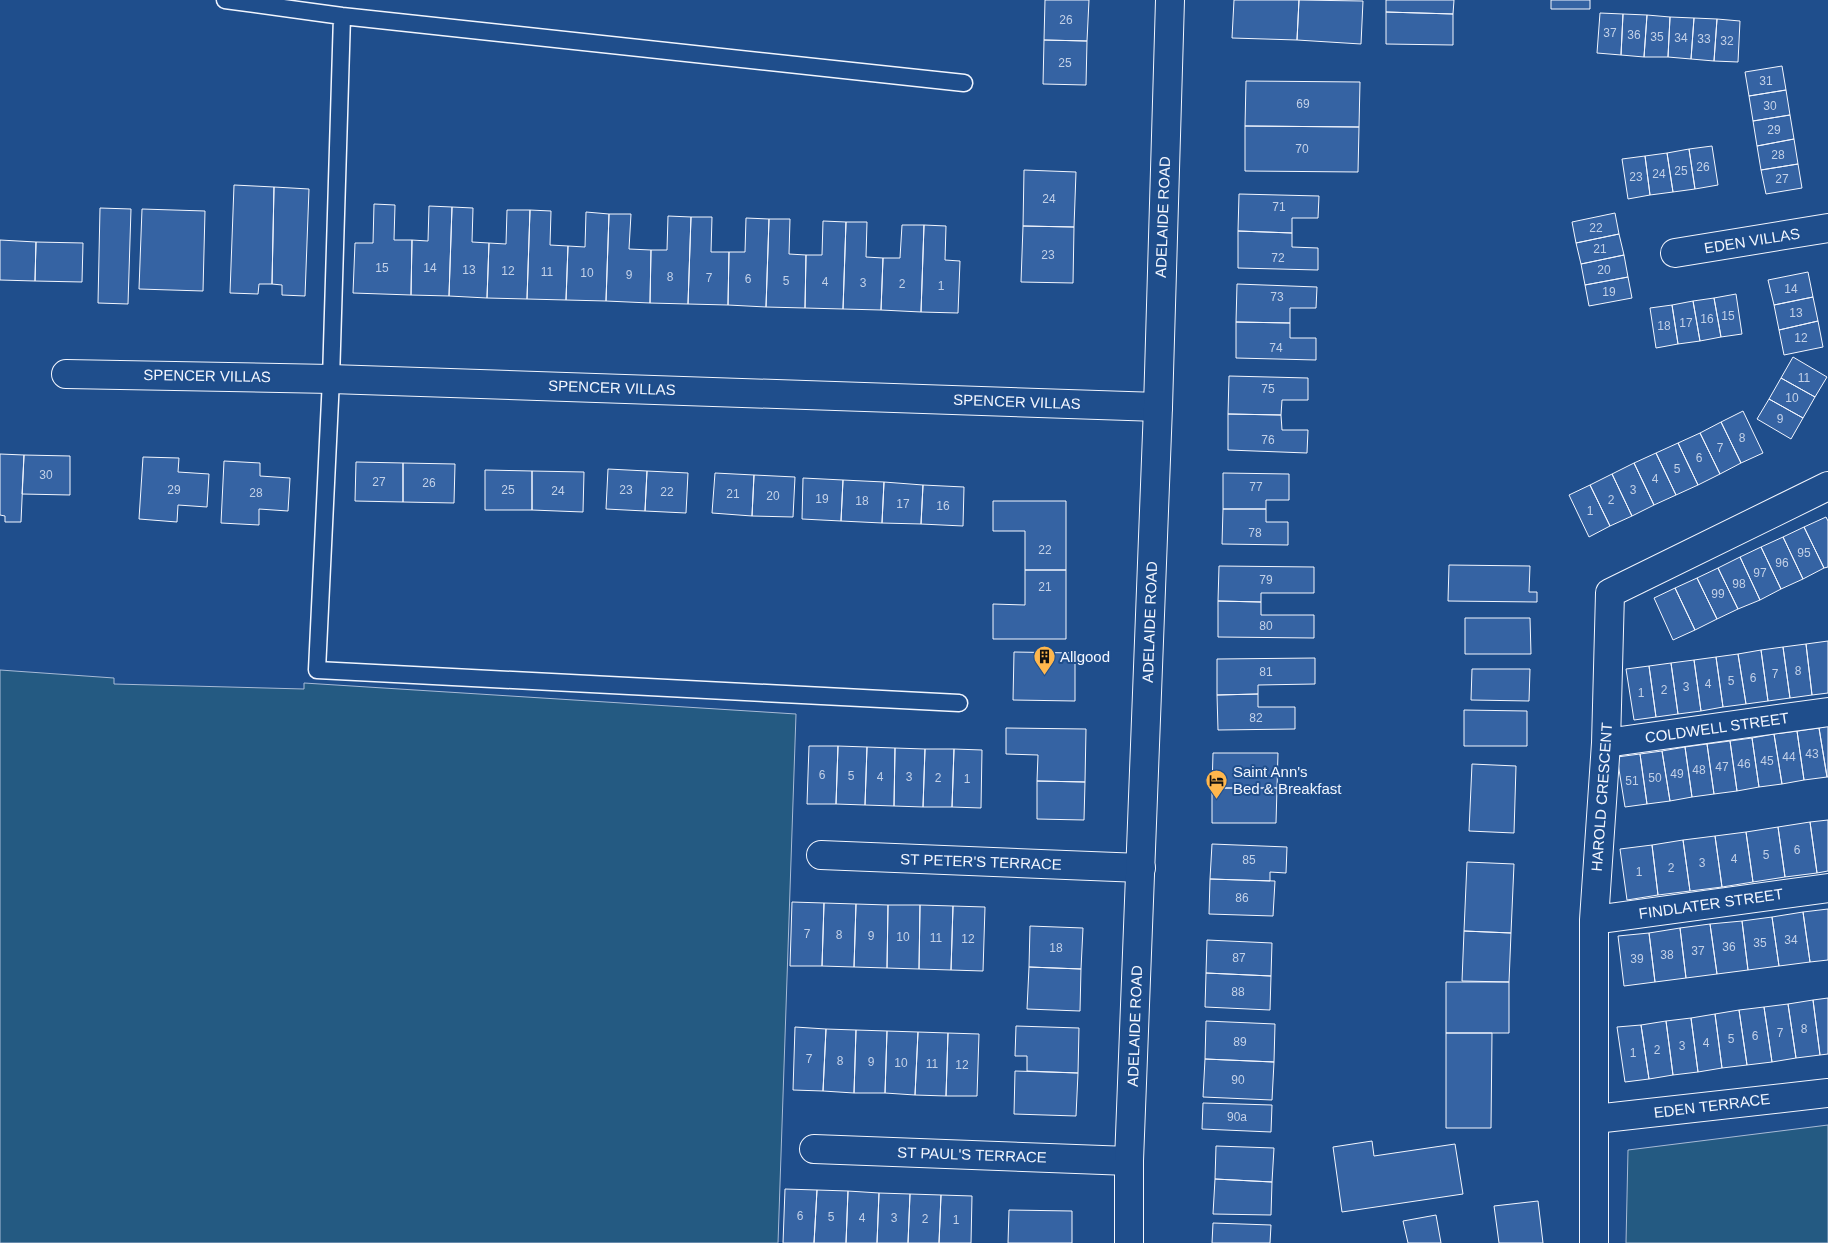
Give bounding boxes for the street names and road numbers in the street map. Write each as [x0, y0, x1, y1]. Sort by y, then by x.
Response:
street label: ADELAIDE ROAD [1152, 156, 1173, 278]
street label: EDEN VILLAS [1703, 225, 1801, 256]
street label: SPENCER VILLAS [143, 366, 271, 385]
street label: SPENCER VILLAS [548, 377, 676, 398]
street label: SPENCER VILLAS [953, 391, 1081, 412]
street label: ADELAIDE ROAD [1139, 561, 1160, 683]
street label: COLDWELL STREET [1644, 709, 1790, 746]
street label: HAROLD CRESCENT [1588, 722, 1615, 872]
street label: ST PETER'S TERRACE [900, 850, 1062, 873]
street label: FINDLATER STREET [1638, 885, 1784, 922]
street label: ADELAIDE ROAD [1124, 965, 1145, 1087]
street label: EDEN TERRACE [1653, 1090, 1771, 1121]
street label: ST PAUL'S TERRACE [897, 1143, 1047, 1166]

